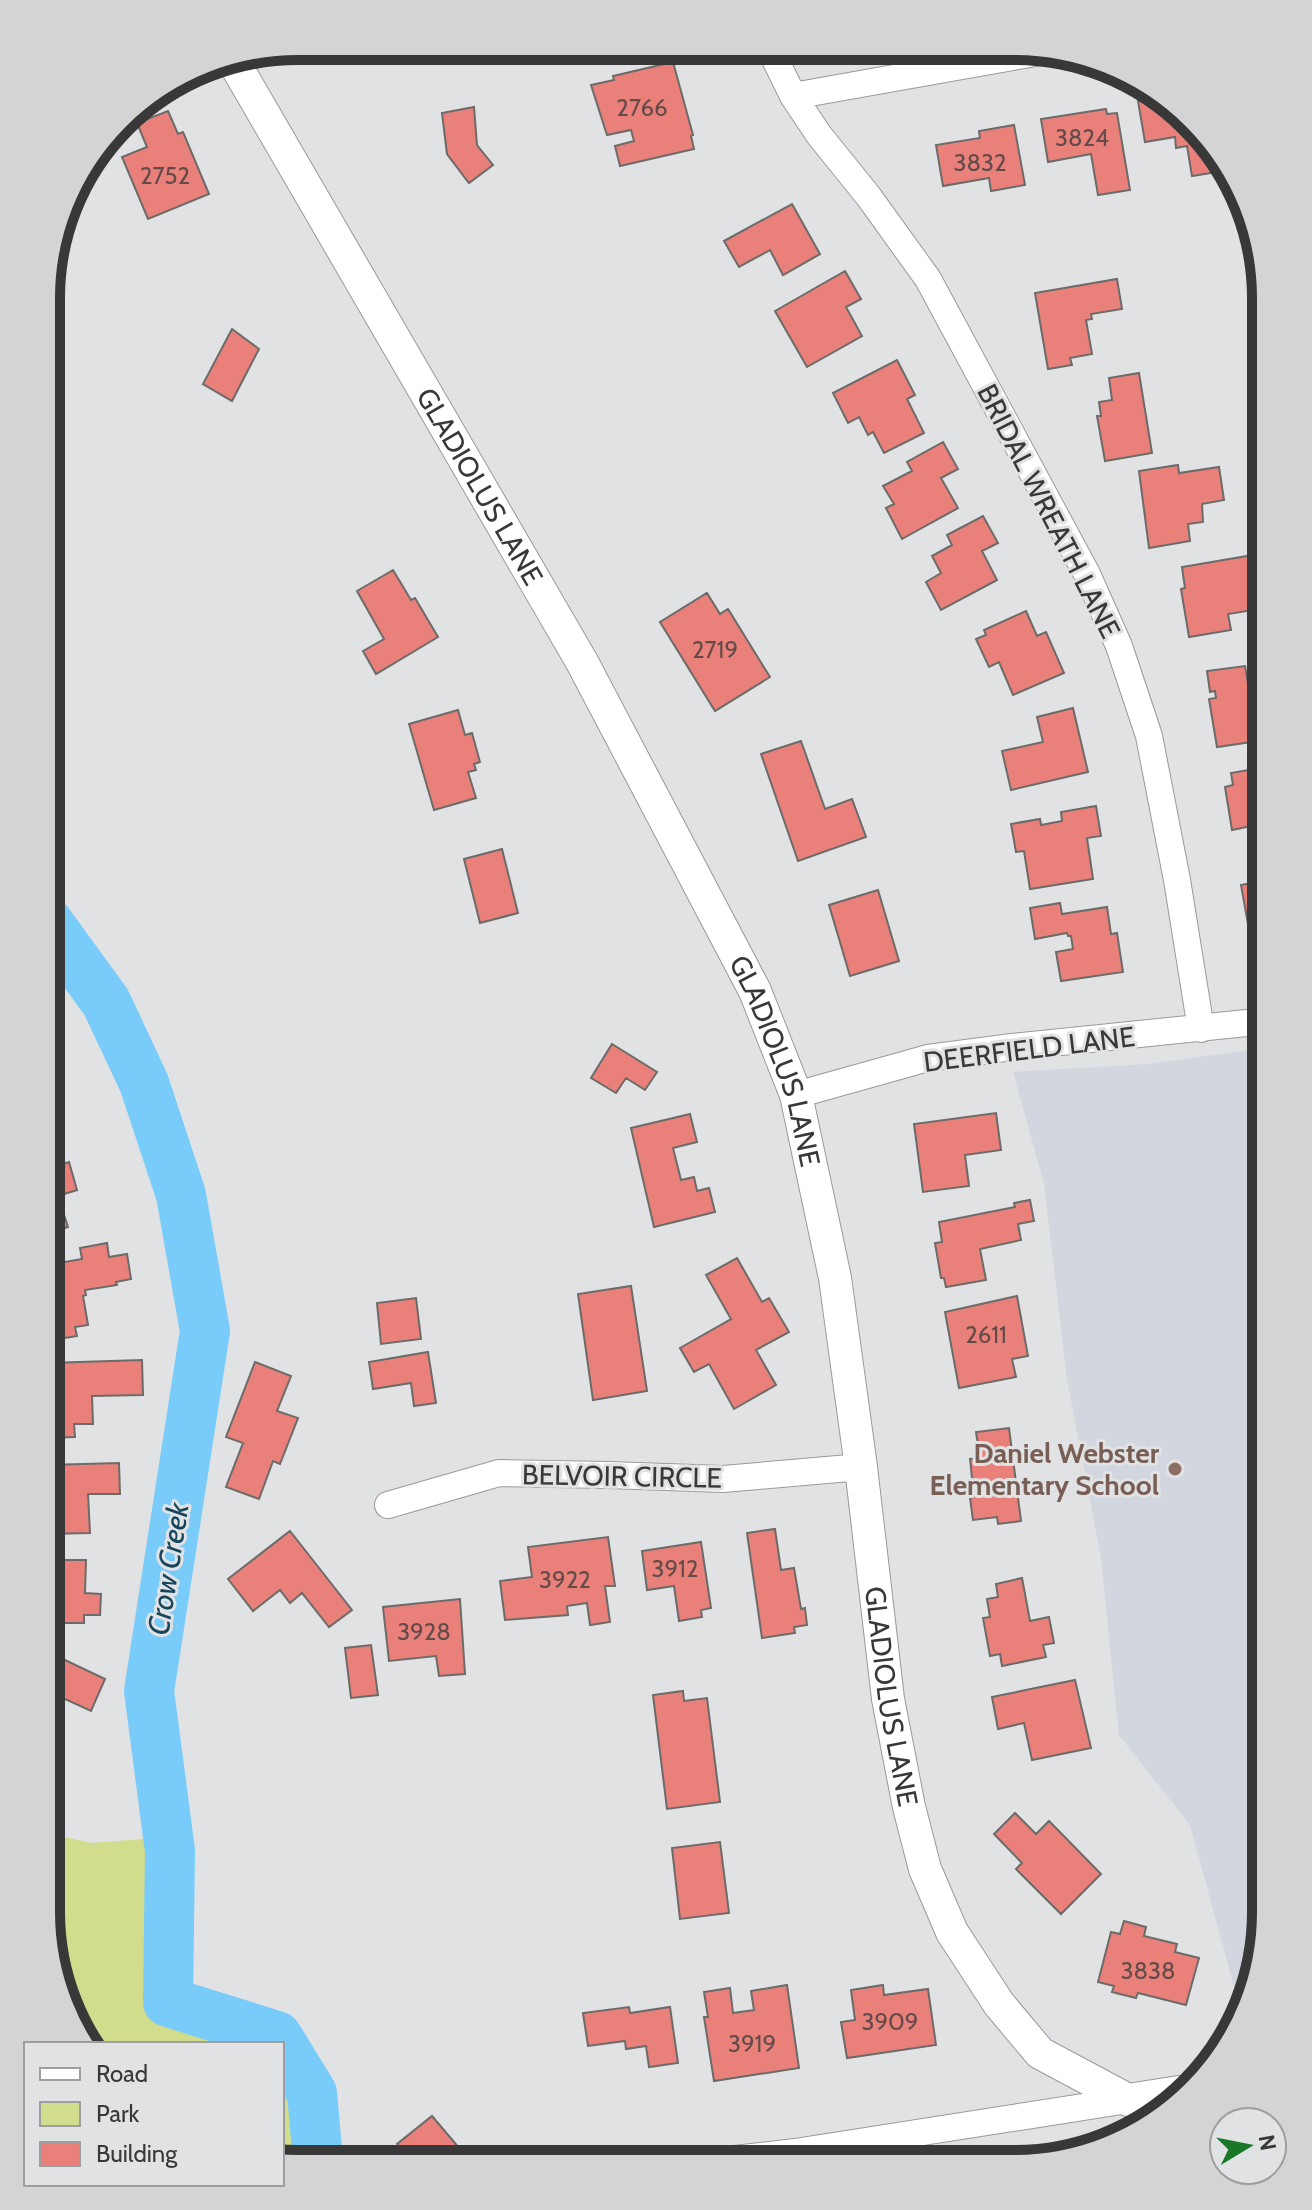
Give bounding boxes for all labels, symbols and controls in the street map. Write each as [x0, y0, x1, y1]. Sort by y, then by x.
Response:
house number: 2766 [616, 93, 668, 122]
house number: 3824 [1055, 123, 1109, 152]
house number: 3832 [953, 148, 1007, 177]
house number: 2752 [140, 161, 190, 190]
street label: BRIDAL WREATH LANE [970, 378, 1128, 644]
street label: GLADIOLUS LANE [410, 382, 550, 591]
house number: 2719 [692, 635, 738, 664]
street label: GLADIOLUS LANE [722, 949, 828, 1169]
street label: DEERFIELD LANE [921, 1019, 1137, 1079]
house number: 2611 [965, 1320, 1007, 1349]
place label: Daniel Webster Elementary School [930, 1436, 1160, 1502]
street label: BELVOIR CIRCLE [522, 1457, 722, 1495]
marker: Daniel Webster Elementary School [1166, 1460, 1184, 1478]
water label: Crow Creek [139, 1499, 197, 1638]
house number: 3912 [651, 1554, 699, 1583]
house number: 3922 [539, 1565, 591, 1594]
street label: GLADIOLUS LANE [858, 1585, 925, 1809]
house number: 3928 [397, 1617, 451, 1646]
house number: 3838 [1120, 1956, 1176, 1985]
house number: 3909 [861, 2007, 919, 2036]
house number: 3919 [728, 2029, 776, 2058]
legend [24, 2042, 284, 2186]
text: Road [96, 2059, 148, 2088]
text: Park [96, 2099, 139, 2128]
north arrow [1208, 2106, 1288, 2186]
text: N [1253, 2133, 1282, 2153]
text: Building [96, 2139, 178, 2168]

